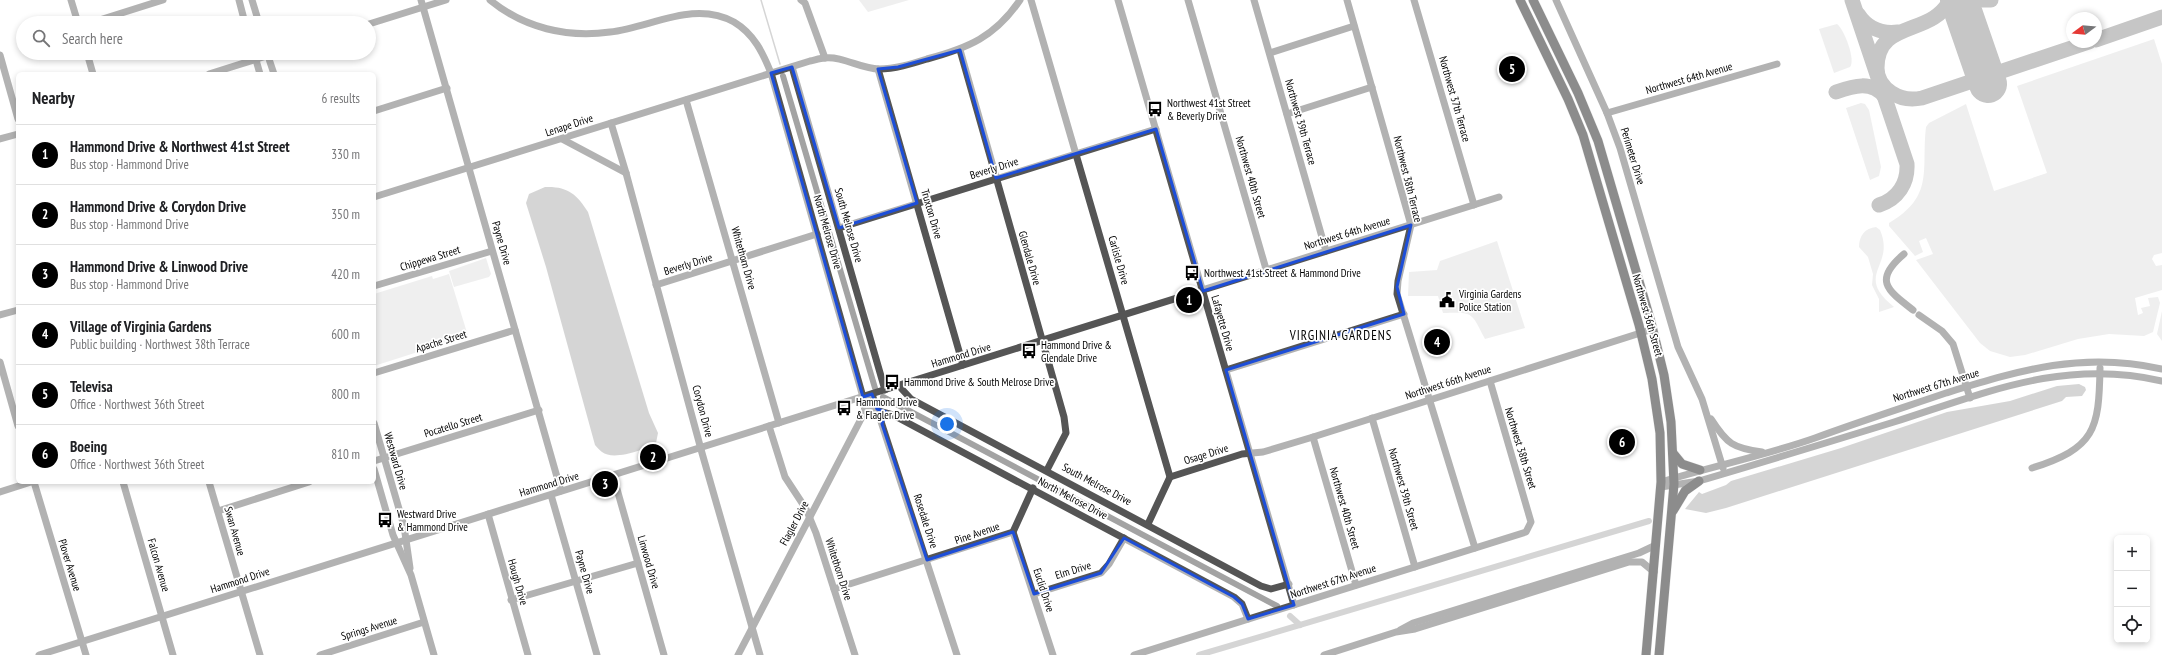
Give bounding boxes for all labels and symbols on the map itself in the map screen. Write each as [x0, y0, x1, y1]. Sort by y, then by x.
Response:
north arrow [2066, 12, 2102, 48]
street label: Northwest 37th Terrace [1436, 54, 1474, 144]
pin: 5 [1499, 54, 1525, 84]
street label: Northwest 64th Avenue [1644, 59, 1734, 97]
street label: Northwest 39th Terrace [1282, 77, 1320, 167]
place label: Northwest 41st Street & Beverly Drive [1167, 96, 1251, 123]
bus stop icon: Northwest 41st Street & Beverly Drive [1146, 100, 1164, 118]
street label: Lenape Drive [543, 111, 595, 139]
street label: Perimeter Drive [1618, 126, 1648, 187]
street label: Northwest 40th Street [1233, 134, 1269, 220]
street label: Northwest 38th Terrace [1390, 134, 1426, 224]
street label: Beverly Drive [968, 154, 1020, 182]
street label: South Melrose Drive [832, 186, 866, 264]
street label: Truxton Drive [918, 187, 946, 241]
street label: North Melrose Drive [811, 193, 845, 271]
street label: Northwest 64th Avenue [1302, 213, 1392, 253]
street label: Payne Drive [489, 219, 515, 267]
street label: Whitethorn Drive [728, 225, 760, 292]
street label: Glendale Drive [1016, 229, 1045, 287]
street label: Carlisle Drive [1105, 234, 1133, 287]
street label: Chippewa Street [398, 242, 462, 274]
street label: Beverly Drive [662, 250, 714, 278]
bus stop icon: Northwest 41st Street & Hammond Drive [1183, 264, 1201, 282]
place label: Northwest 41st Street & Hammond Drive [1204, 266, 1361, 280]
street label: Northwest 36th Street [1630, 272, 1666, 358]
pin: 1 [1176, 285, 1202, 315]
place label: Virginia Gardens Police Station [1458, 287, 1522, 314]
public building icon: Virginia Gardens Police Station [1438, 291, 1456, 309]
street label: Lafayette Drive [1208, 293, 1238, 353]
street label: Apache Street [414, 327, 468, 355]
district label: VIRGINIA GARDENS [1289, 327, 1392, 344]
pin: 4 [1424, 327, 1450, 357]
place label: Hammond Drive & Glendale Drive [1041, 338, 1112, 365]
street label: Hammond Drive [930, 339, 993, 371]
bus stop icon: Hammond Drive & Glendale Drive [1020, 342, 1038, 360]
street label: Northwest 66th Avenue [1403, 361, 1493, 402]
street label: Northwest 67th Avenue [1891, 365, 1981, 405]
bus stop icon: Hammond Drive & South Melrose Drive [883, 373, 901, 391]
place label: Hammond Drive & South Melrose Drive [904, 375, 1055, 389]
street label: Corydon Drive [689, 383, 717, 439]
place label: Hammond Drive & Flagler Drive [856, 395, 918, 422]
bus stop icon: Hammond Drive & Flagler Drive [835, 399, 853, 417]
street label: Northwest 38th Street [1502, 405, 1540, 491]
street label: Pocatello Street [422, 410, 484, 440]
your location [937, 414, 957, 434]
pin: 6 [1609, 427, 1635, 457]
street label: Westward Drive [381, 431, 411, 492]
street label: Osage Drive [1182, 440, 1230, 467]
pin: 2 [640, 442, 666, 472]
street label: Northwest 39th Street [1386, 446, 1422, 532]
street label: South Melrose Drive [1060, 460, 1135, 508]
street label: Northwest 40th Street [1327, 465, 1363, 551]
street label: Hammond Drive [518, 468, 581, 500]
pin: 3 [592, 469, 618, 499]
street label: North Melrose Drive [1036, 474, 1111, 522]
street label: Rosedale Drive [911, 492, 942, 550]
street label: Flagler Drive [776, 498, 812, 548]
street label: Swan Avenue [221, 505, 249, 558]
place label: Westward Drive & Hammond Drive [397, 507, 468, 534]
bus stop icon: Westward Drive & Hammond Drive [376, 511, 394, 529]
street label: Pine Avenue [953, 519, 1002, 547]
street label: Linwood Drive [635, 534, 663, 591]
street label: Whitethorn Drive [822, 536, 856, 602]
street label: Plover Avenue [55, 537, 85, 593]
street label: Falcon Avenue [145, 537, 173, 594]
street label: Payne Drive [572, 548, 598, 596]
street label: Hough Drive [505, 557, 531, 607]
street label: Elm Drive [1053, 558, 1093, 582]
street label: Northwest 67th Avenue [1288, 560, 1378, 601]
street label: Hammond Drive [209, 564, 272, 596]
street label: Euclid Drive [1030, 566, 1058, 614]
street label: Springs Avenue [339, 613, 399, 643]

